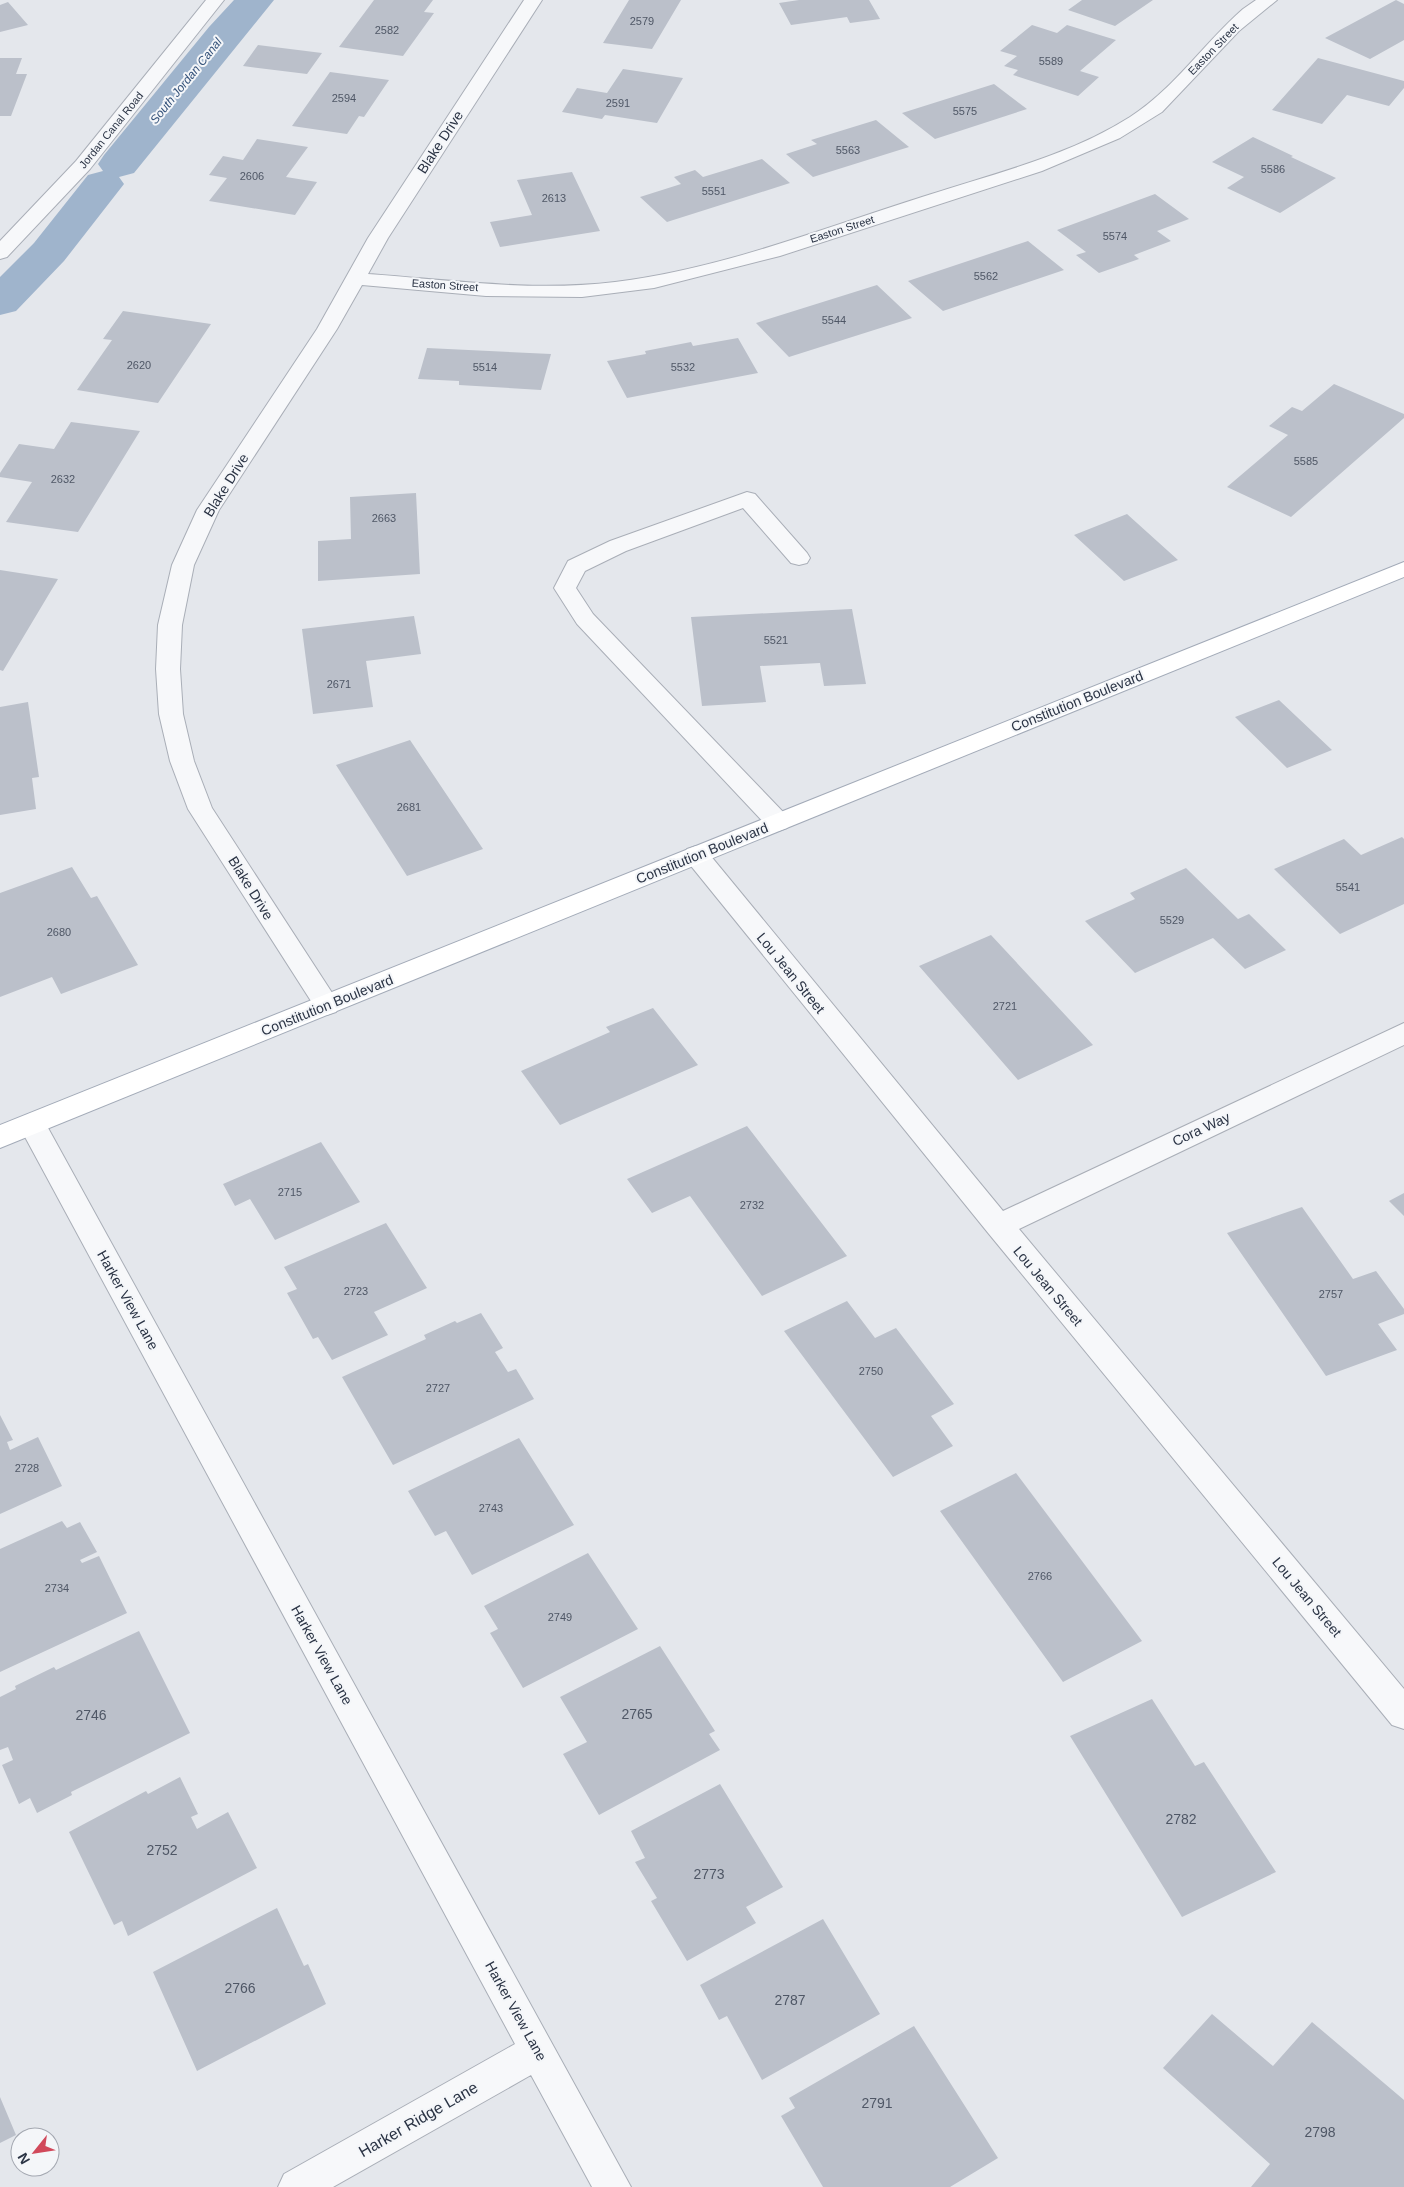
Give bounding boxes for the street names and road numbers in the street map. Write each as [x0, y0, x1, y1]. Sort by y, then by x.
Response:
street label: Easton Street [1186, 21, 1240, 77]
street label: Jordan Canal Road [77, 89, 145, 171]
street label: Blake Drive [414, 107, 466, 176]
street label: Easton Street [808, 213, 876, 245]
street label: Easton Street [411, 277, 479, 293]
street label: Blake Drive [200, 450, 252, 520]
street label: Constitution Boulevard [1009, 667, 1145, 735]
street label: Constitution Boulevard [634, 819, 770, 887]
street label: Blake Drive [225, 853, 277, 923]
street label: Lou Jean Street [754, 930, 828, 1017]
street label: Constitution Boulevard [259, 971, 395, 1039]
street label: Cora Way [1170, 1109, 1232, 1149]
street label: Lou Jean Street [1010, 1243, 1086, 1329]
street label: Harker View Lane [94, 1248, 162, 1353]
street label: Lou Jean Street [1269, 1554, 1345, 1640]
street label: Harker View Lane [288, 1603, 356, 1708]
street label: Harker View Lane [482, 1959, 550, 2064]
street label: Harker Ridge Lane [356, 2078, 481, 2160]

